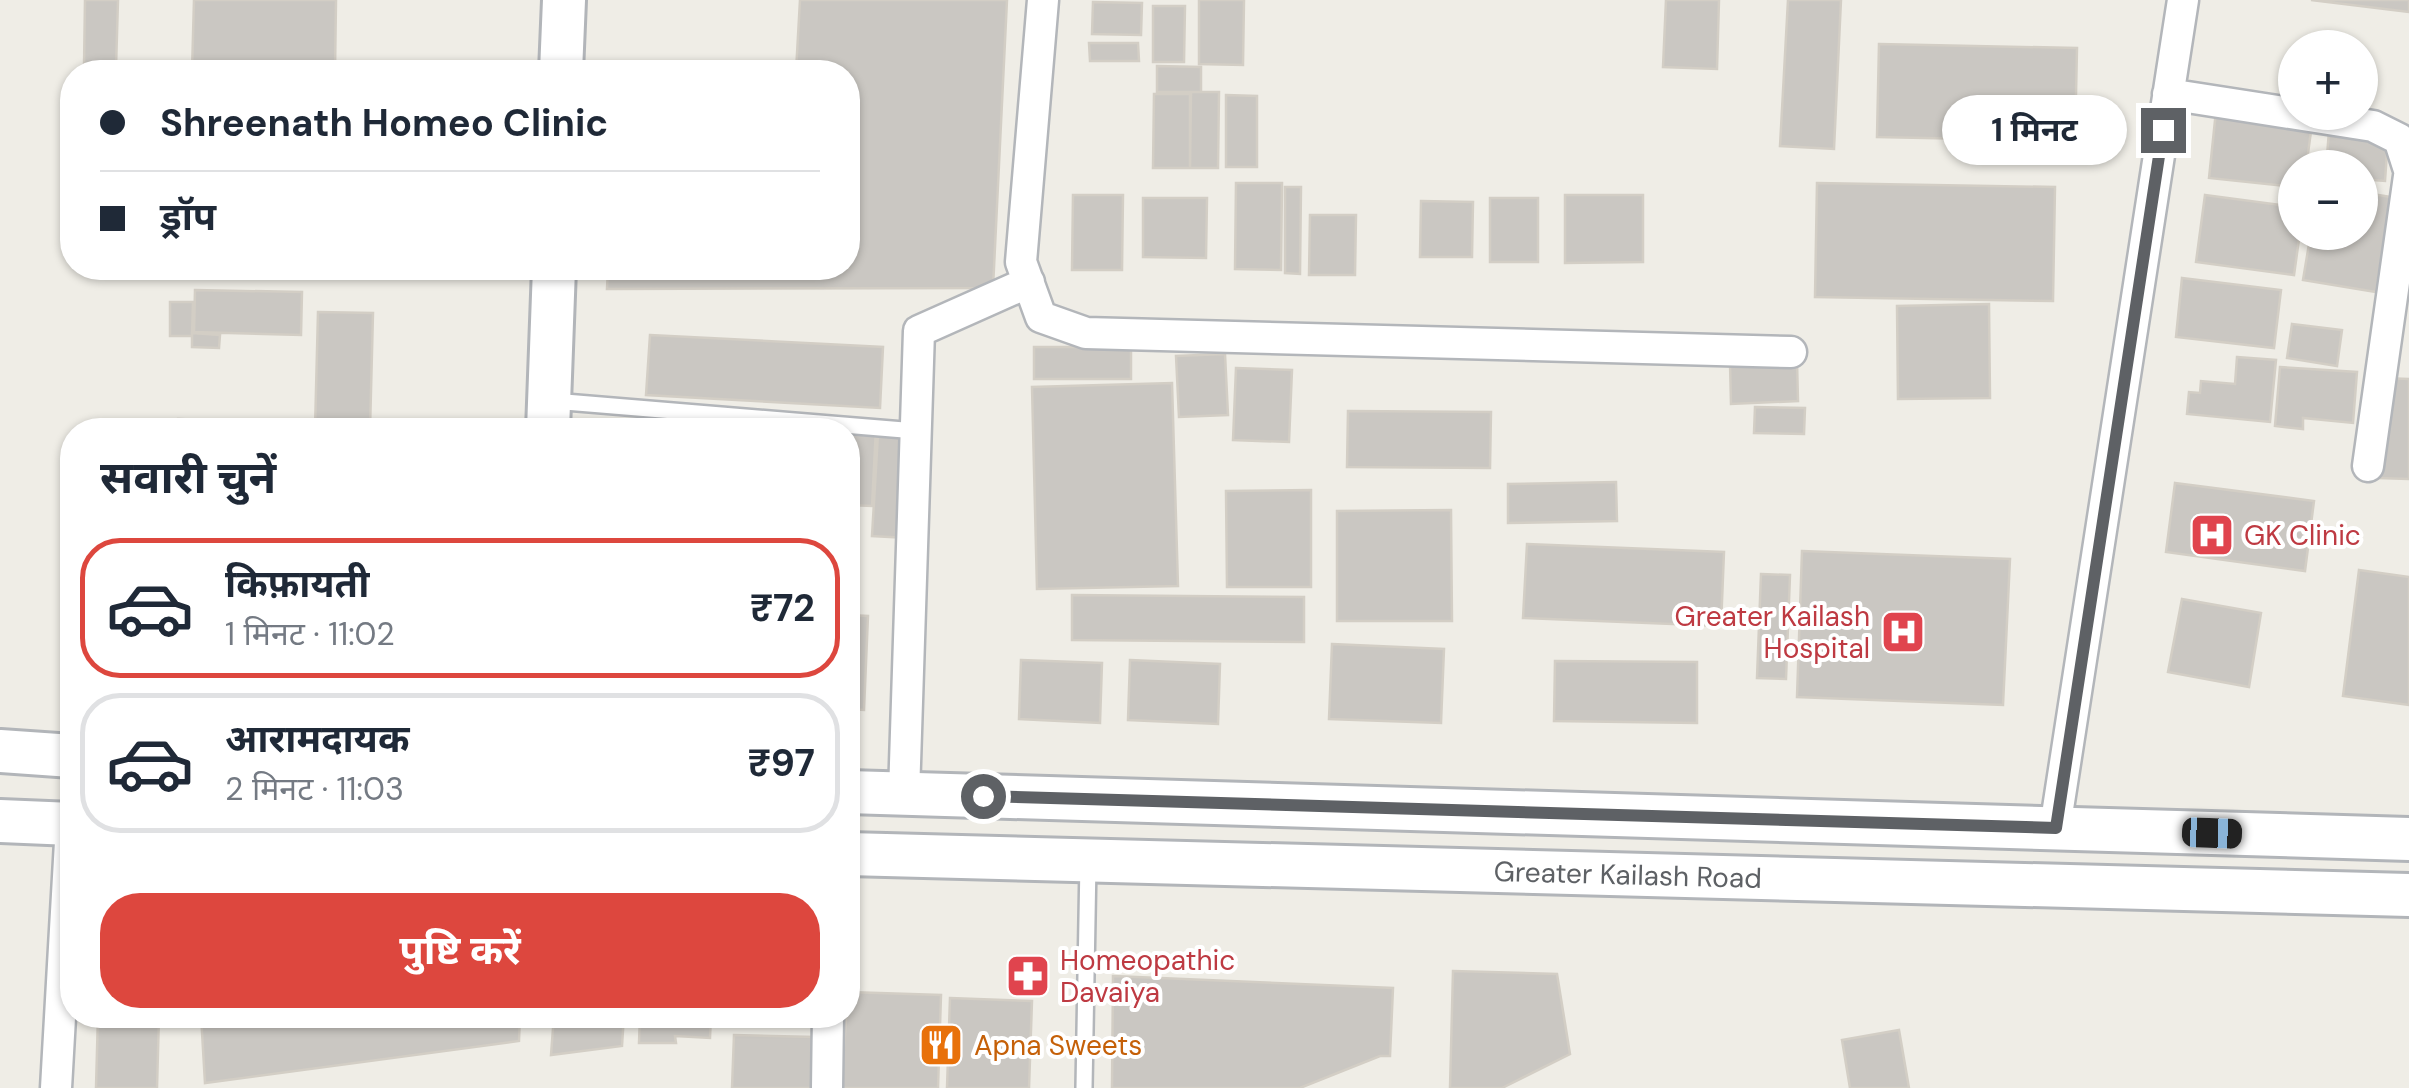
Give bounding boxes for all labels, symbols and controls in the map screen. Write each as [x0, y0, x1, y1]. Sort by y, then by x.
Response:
map controls [2278, 30, 2378, 250]
button: + [2278, 30, 2378, 130]
callout: 1 मिनट [1943, 95, 2128, 165]
text: Shreenath Homeo Clinic [160, 98, 608, 148]
route end [2141, 108, 2186, 153]
text: 1 मिनट [1991, 109, 2078, 151]
button: − [2278, 150, 2378, 250]
text: ड्रॉप [160, 192, 216, 242]
text: सवारी चुनें [100, 448, 276, 507]
hospital icon: GK Clinic [2189, 512, 2235, 558]
place label: GK Clinic [2244, 517, 2361, 554]
text: किफ़ायती [225, 559, 369, 609]
icon: car [105, 563, 195, 653]
text: ₹72 [750, 583, 815, 633]
place label: Greater Kailash Hospital [1675, 598, 1870, 667]
hospital icon: Greater Kailash Hospital [1880, 609, 1926, 655]
text: 1 मिनट · 11:02 [225, 613, 395, 655]
text: आरामदायक [225, 714, 409, 764]
icon: car [105, 718, 195, 808]
text: ₹97 [748, 738, 815, 788]
text: 2 मिनट · 11:03 [225, 768, 404, 810]
route start [961, 774, 1006, 819]
car [2181, 817, 2243, 849]
street label: Greater Kailash Road [1493, 852, 1762, 896]
button: पुष्टि करें [100, 893, 820, 1008]
place label: Homeopathic Davaiya [1060, 942, 1235, 1011]
pharmacy icon: Homeopathic Davaiya [1005, 953, 1051, 999]
restaurant icon: Apna Sweets [918, 1022, 964, 1068]
place label: Apna Sweets [974, 1027, 1142, 1064]

